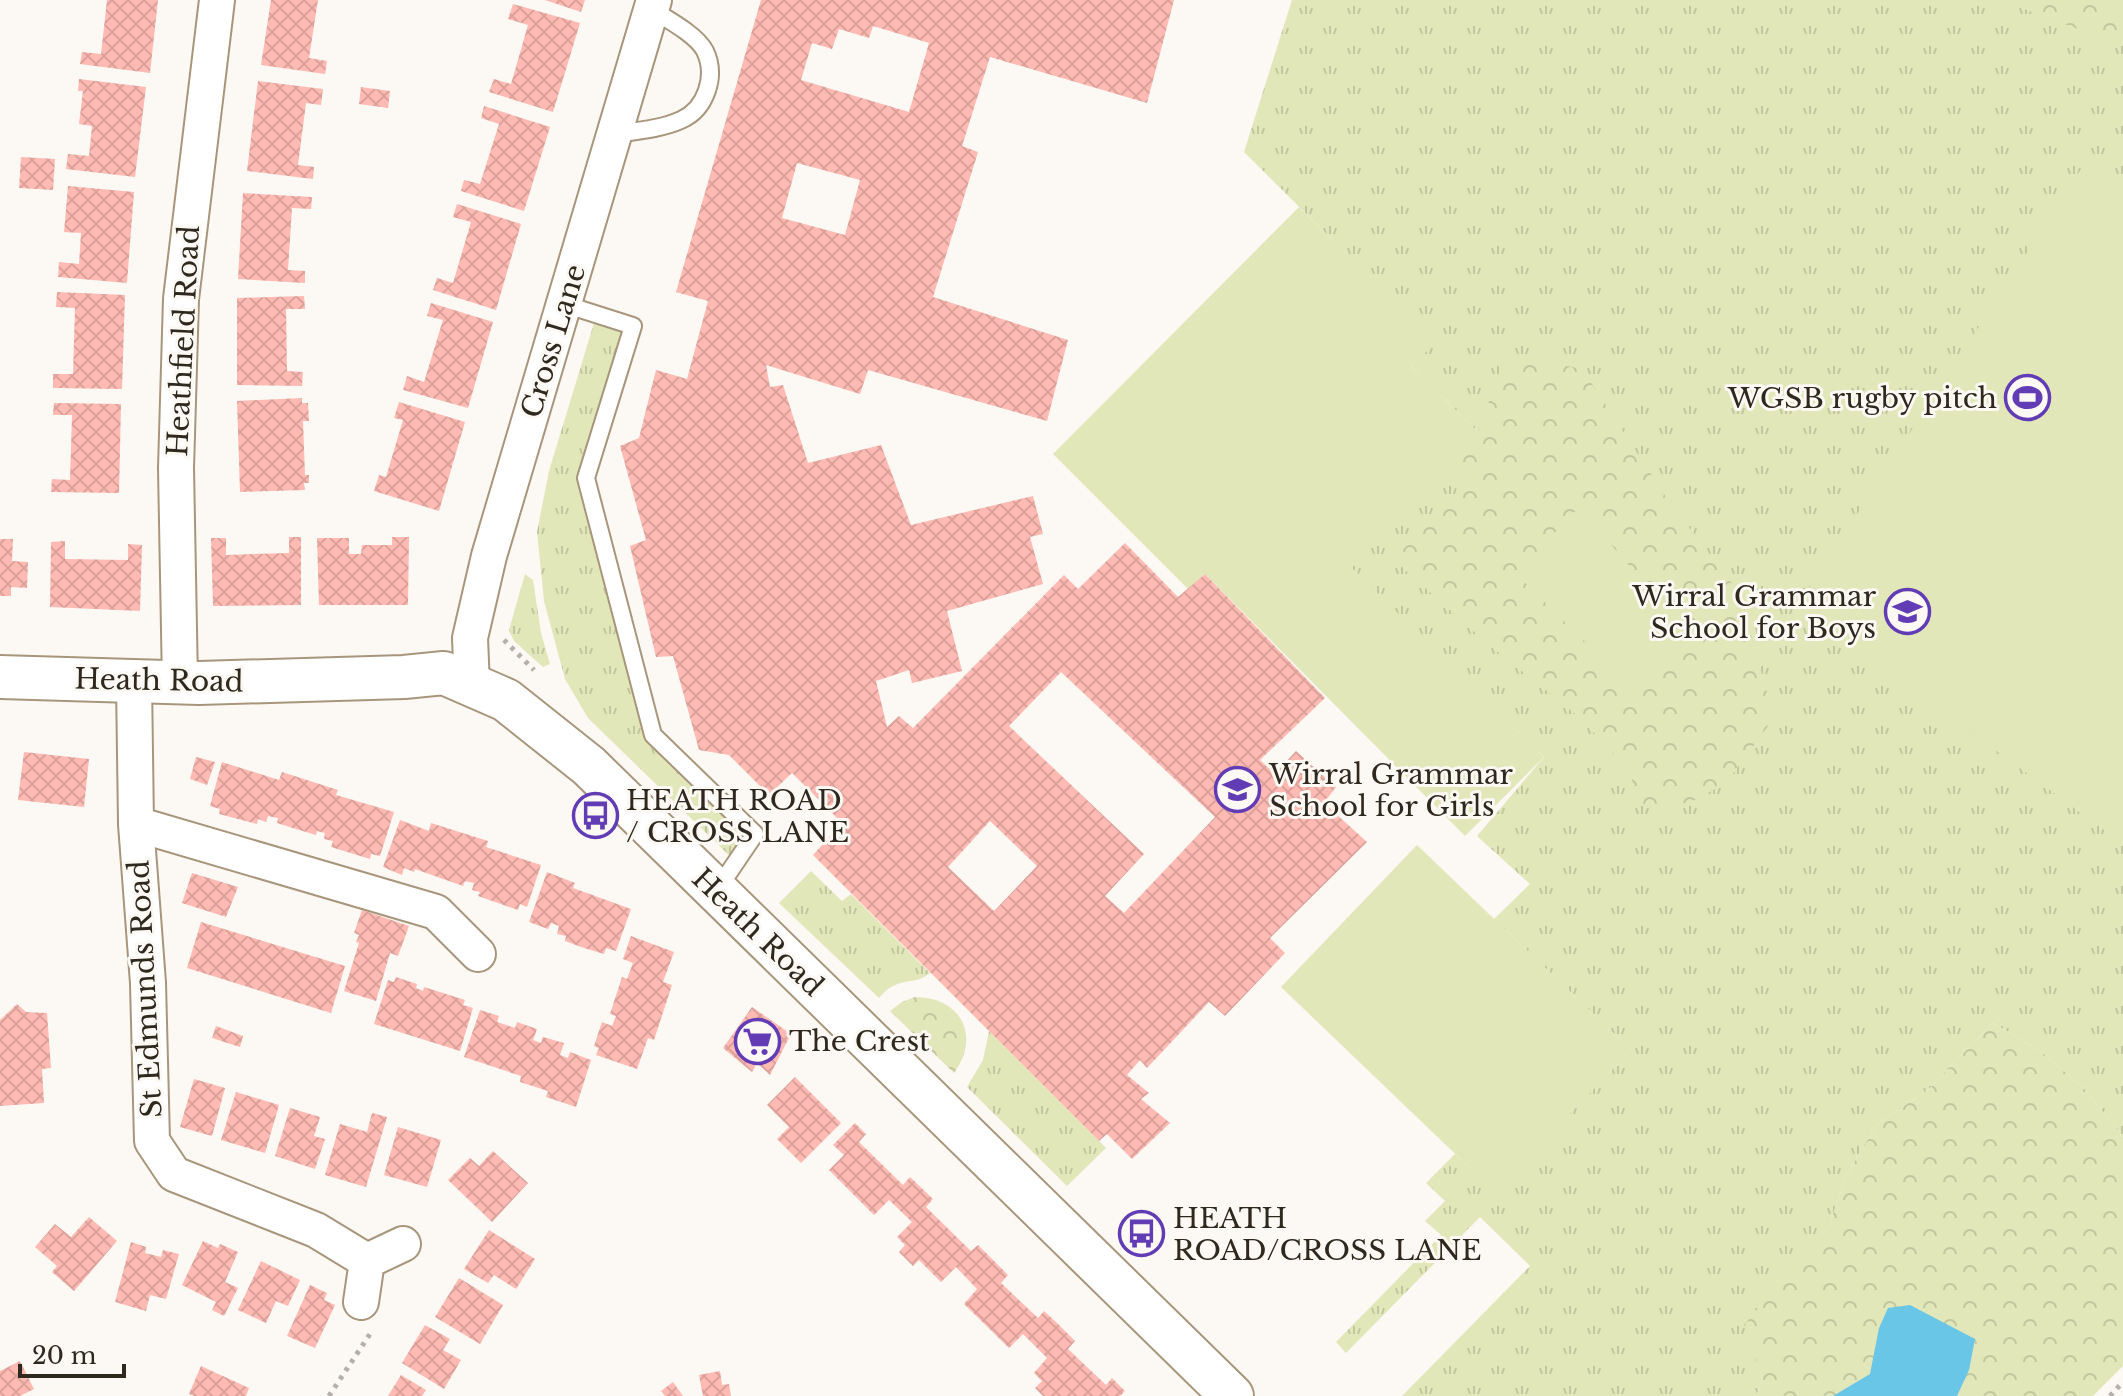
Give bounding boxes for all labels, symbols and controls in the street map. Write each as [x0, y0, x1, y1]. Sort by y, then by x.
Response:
street label: Heathfield Road [160, 224, 207, 457]
street label: Cross Lane [514, 260, 593, 422]
sports icon: WGSB rugby pitch [2004, 374, 2052, 422]
place label: WGSB rugby pitch [1727, 381, 1997, 416]
place label: Wirral Grammar School for Boys [1631, 579, 1877, 646]
school or university icon: Wirral Grammar School for Boys [1883, 588, 1931, 636]
street label: Heath Road [74, 662, 244, 699]
place label: Wirral Grammar School for Girls [1268, 757, 1513, 824]
school or university icon: Wirral Grammar School for Girls [1214, 766, 1262, 814]
place label: HEATH ROAD / CROSS LANE [626, 783, 849, 850]
bus stop icon: HEATH ROAD / CROSS LANE [571, 792, 619, 840]
street label: St Edmunds Road [121, 859, 170, 1119]
street label: Heath Road [685, 861, 831, 1004]
supermarket icon: The Crest [734, 1017, 782, 1065]
place label: The Crest [789, 1024, 930, 1059]
place label: HEATH ROAD/CROSS LANE [1173, 1201, 1482, 1268]
bus stop icon: HEATH ROAD/CROSS LANE [1118, 1210, 1166, 1258]
scale bar [20, 1328, 124, 1378]
text: 20 m [32, 1341, 97, 1370]

